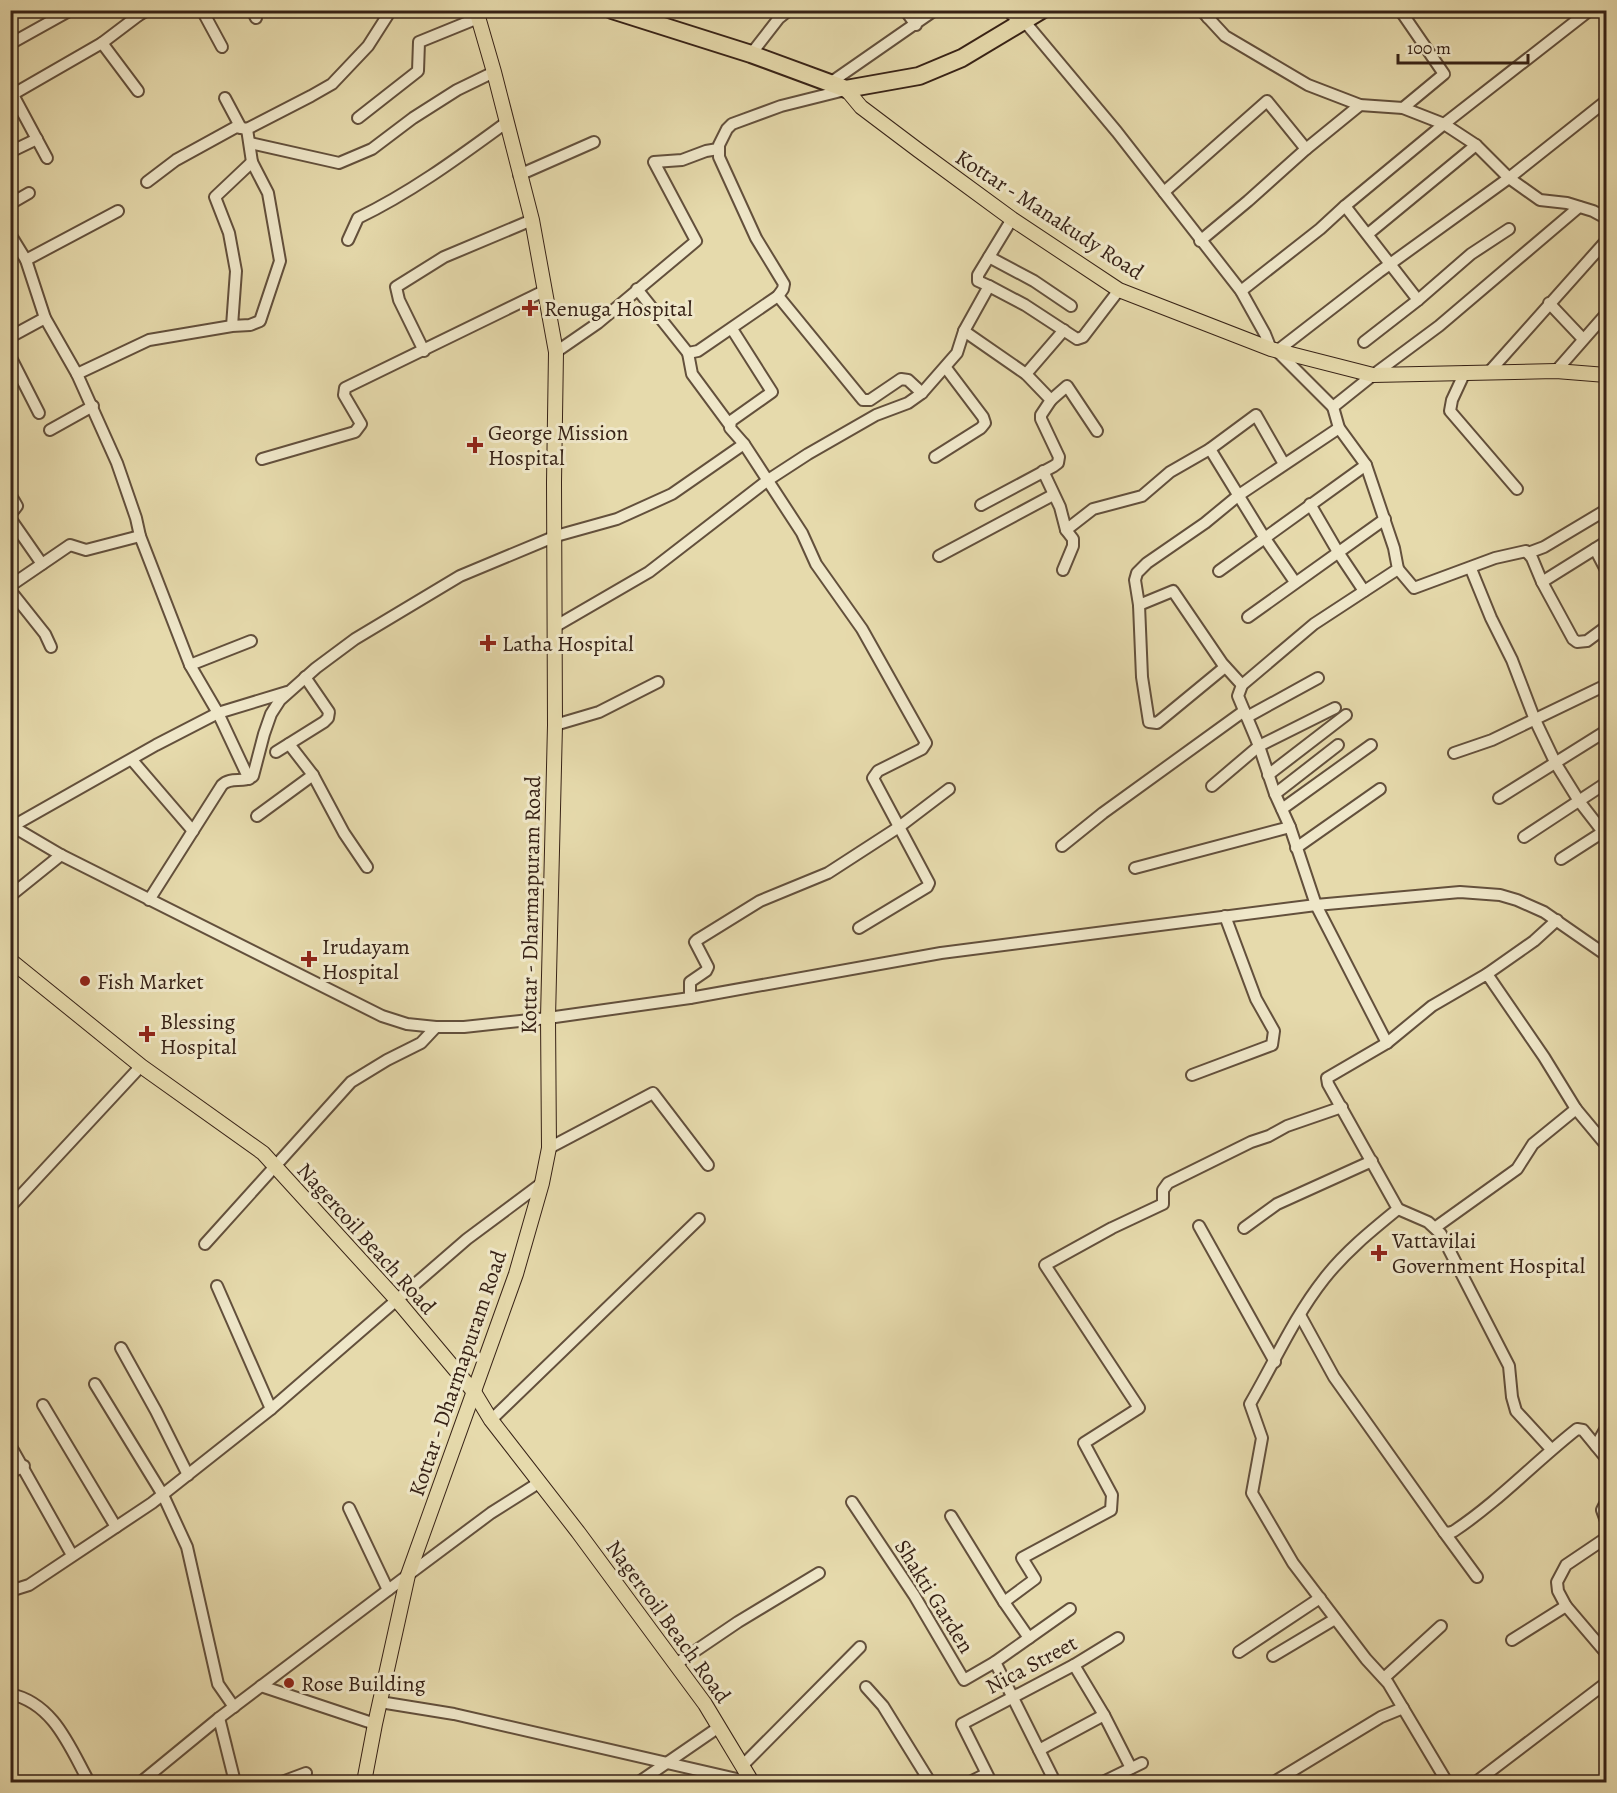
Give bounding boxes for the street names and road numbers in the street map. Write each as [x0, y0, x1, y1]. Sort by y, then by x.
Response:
street label: Kottar - Manakudy Road [949, 143, 1150, 287]
street label: Kottar - Dharmapuram Road [514, 775, 548, 1034]
street label: Nagercoil Beach Road [290, 1156, 443, 1321]
street label: Kottar - Dharmapuram Road [402, 1246, 514, 1500]
street label: Nagercoil Beach Road [599, 1534, 738, 1709]
street label: Shakti Garden [887, 1534, 981, 1659]
street label: Nica Street [980, 1628, 1082, 1702]

